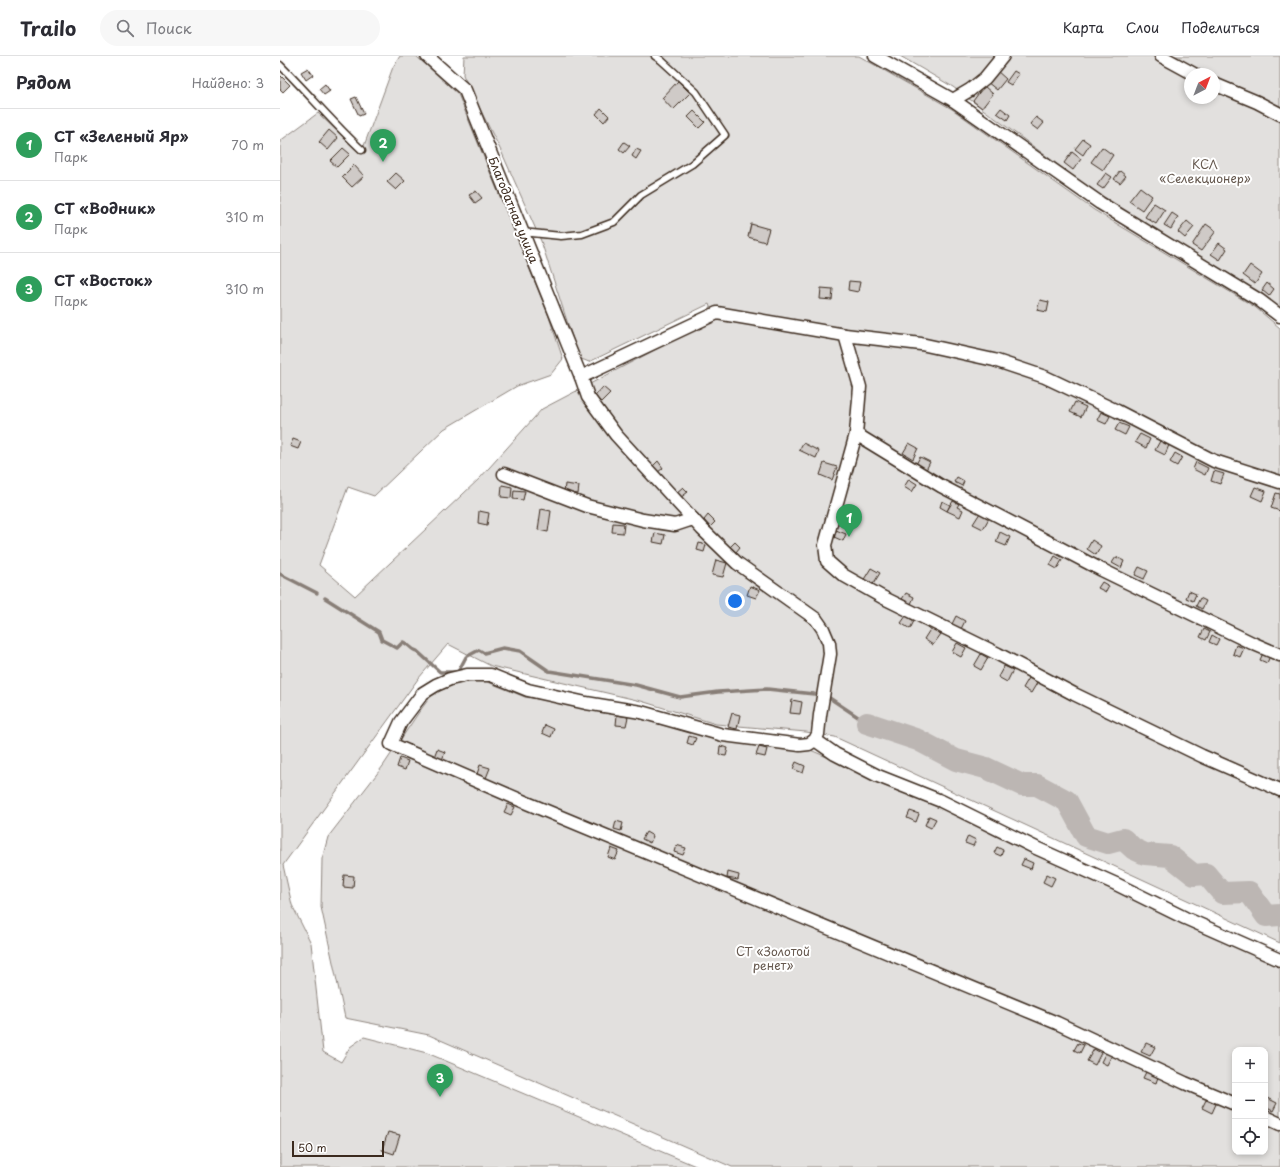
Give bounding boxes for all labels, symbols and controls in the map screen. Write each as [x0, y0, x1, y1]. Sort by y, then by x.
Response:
search box [100, 10, 380, 46]
text: Trailo [20, 14, 76, 42]
text: Поиск [146, 16, 192, 39]
icon: search [114, 17, 136, 39]
text: Карта [1063, 17, 1104, 38]
text: Слои [1126, 17, 1159, 38]
text: Поделиться [1181, 17, 1260, 38]
north arrow [1184, 68, 1220, 104]
text: Рядом [16, 69, 71, 95]
text: Найдено: 3 [192, 73, 264, 92]
text: СТ «Зеленый Яр» [54, 124, 188, 147]
pin: 2 [370, 129, 396, 162]
text: 1 [26, 135, 32, 154]
text: 70 m [231, 135, 264, 154]
text: Парк [54, 147, 88, 166]
street label: Благодатная улица [484, 153, 544, 266]
park label: КСЛ «Селекционер» [1159, 155, 1251, 187]
text: СТ «Водник» [54, 196, 155, 219]
text: 2 [24, 207, 34, 226]
text: 310 m [225, 207, 264, 226]
text: Парк [54, 219, 88, 238]
text: СТ «Восток» [54, 268, 152, 291]
text: 3 [25, 279, 33, 298]
text: 310 m [225, 279, 264, 298]
text: Парк [54, 291, 88, 310]
pin: 1 [836, 504, 862, 537]
your location [725, 591, 745, 611]
park label: СТ «Золотой ренет» [736, 942, 810, 974]
map controls [1232, 1047, 1268, 1155]
button: + [1232, 1047, 1268, 1083]
pin: 3 [427, 1064, 453, 1097]
button: − [1232, 1083, 1268, 1119]
button: locate [1232, 1119, 1268, 1155]
scale bar [292, 1139, 384, 1158]
text: 50 m [298, 1139, 327, 1156]

